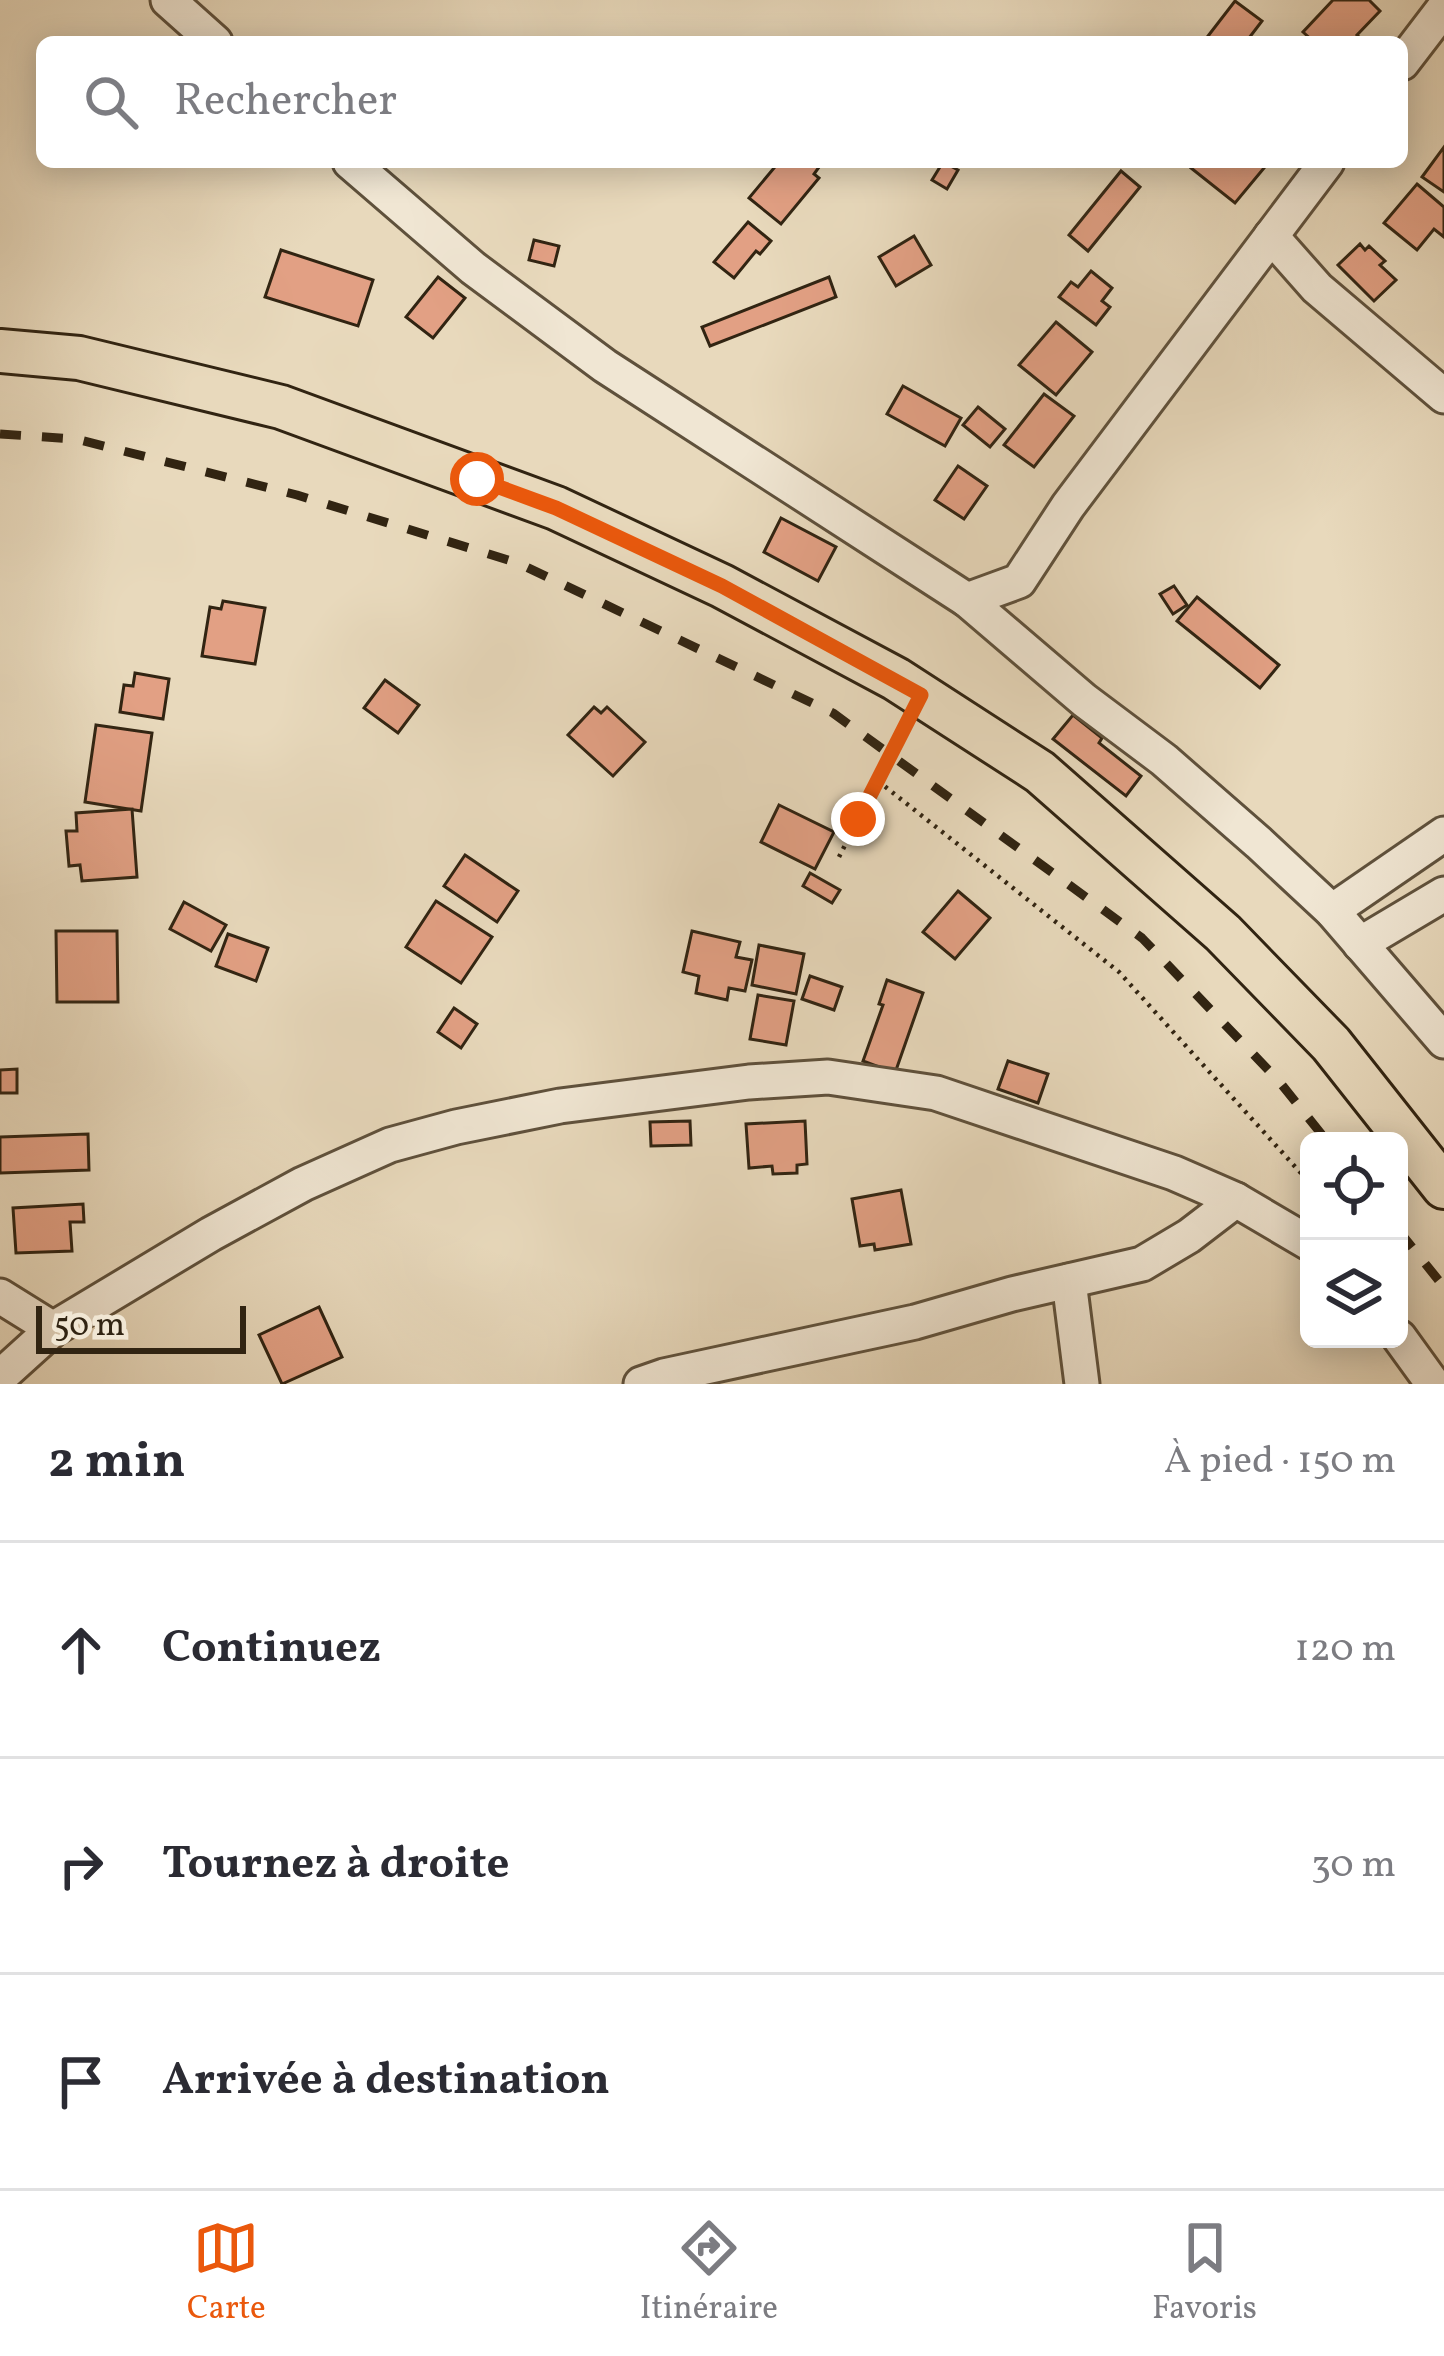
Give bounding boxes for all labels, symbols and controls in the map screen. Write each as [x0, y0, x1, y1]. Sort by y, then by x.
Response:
search box [36, 36, 1408, 168]
icon: search [78, 69, 144, 135]
text: Rechercher [174, 71, 397, 134]
route start [450, 452, 504, 506]
route end [831, 792, 885, 846]
map controls [1300, 1132, 1408, 1348]
button: locate [1300, 1132, 1408, 1240]
button: layers [1300, 1240, 1408, 1348]
scale bar [36, 1300, 246, 1353]
text: 50 m [54, 1304, 125, 1350]
text: 2 min [48, 1427, 186, 1498]
text: À pied · 150 m [1164, 1435, 1396, 1489]
icon: ahead [48, 1617, 114, 1683]
text: Continuez [162, 1618, 381, 1681]
text: 120 m [1295, 1623, 1396, 1677]
icon: right [48, 1833, 114, 1899]
text: Tournez à droite [162, 1834, 510, 1897]
text: 30 m [1311, 1839, 1396, 1893]
icon: arrive [48, 2049, 114, 2115]
text: Arrivée à destination [162, 2050, 610, 2113]
tab: Carte [187, 2215, 266, 2333]
tab: Itinéraire [640, 2215, 778, 2333]
tab: Favoris [1152, 2215, 1257, 2333]

